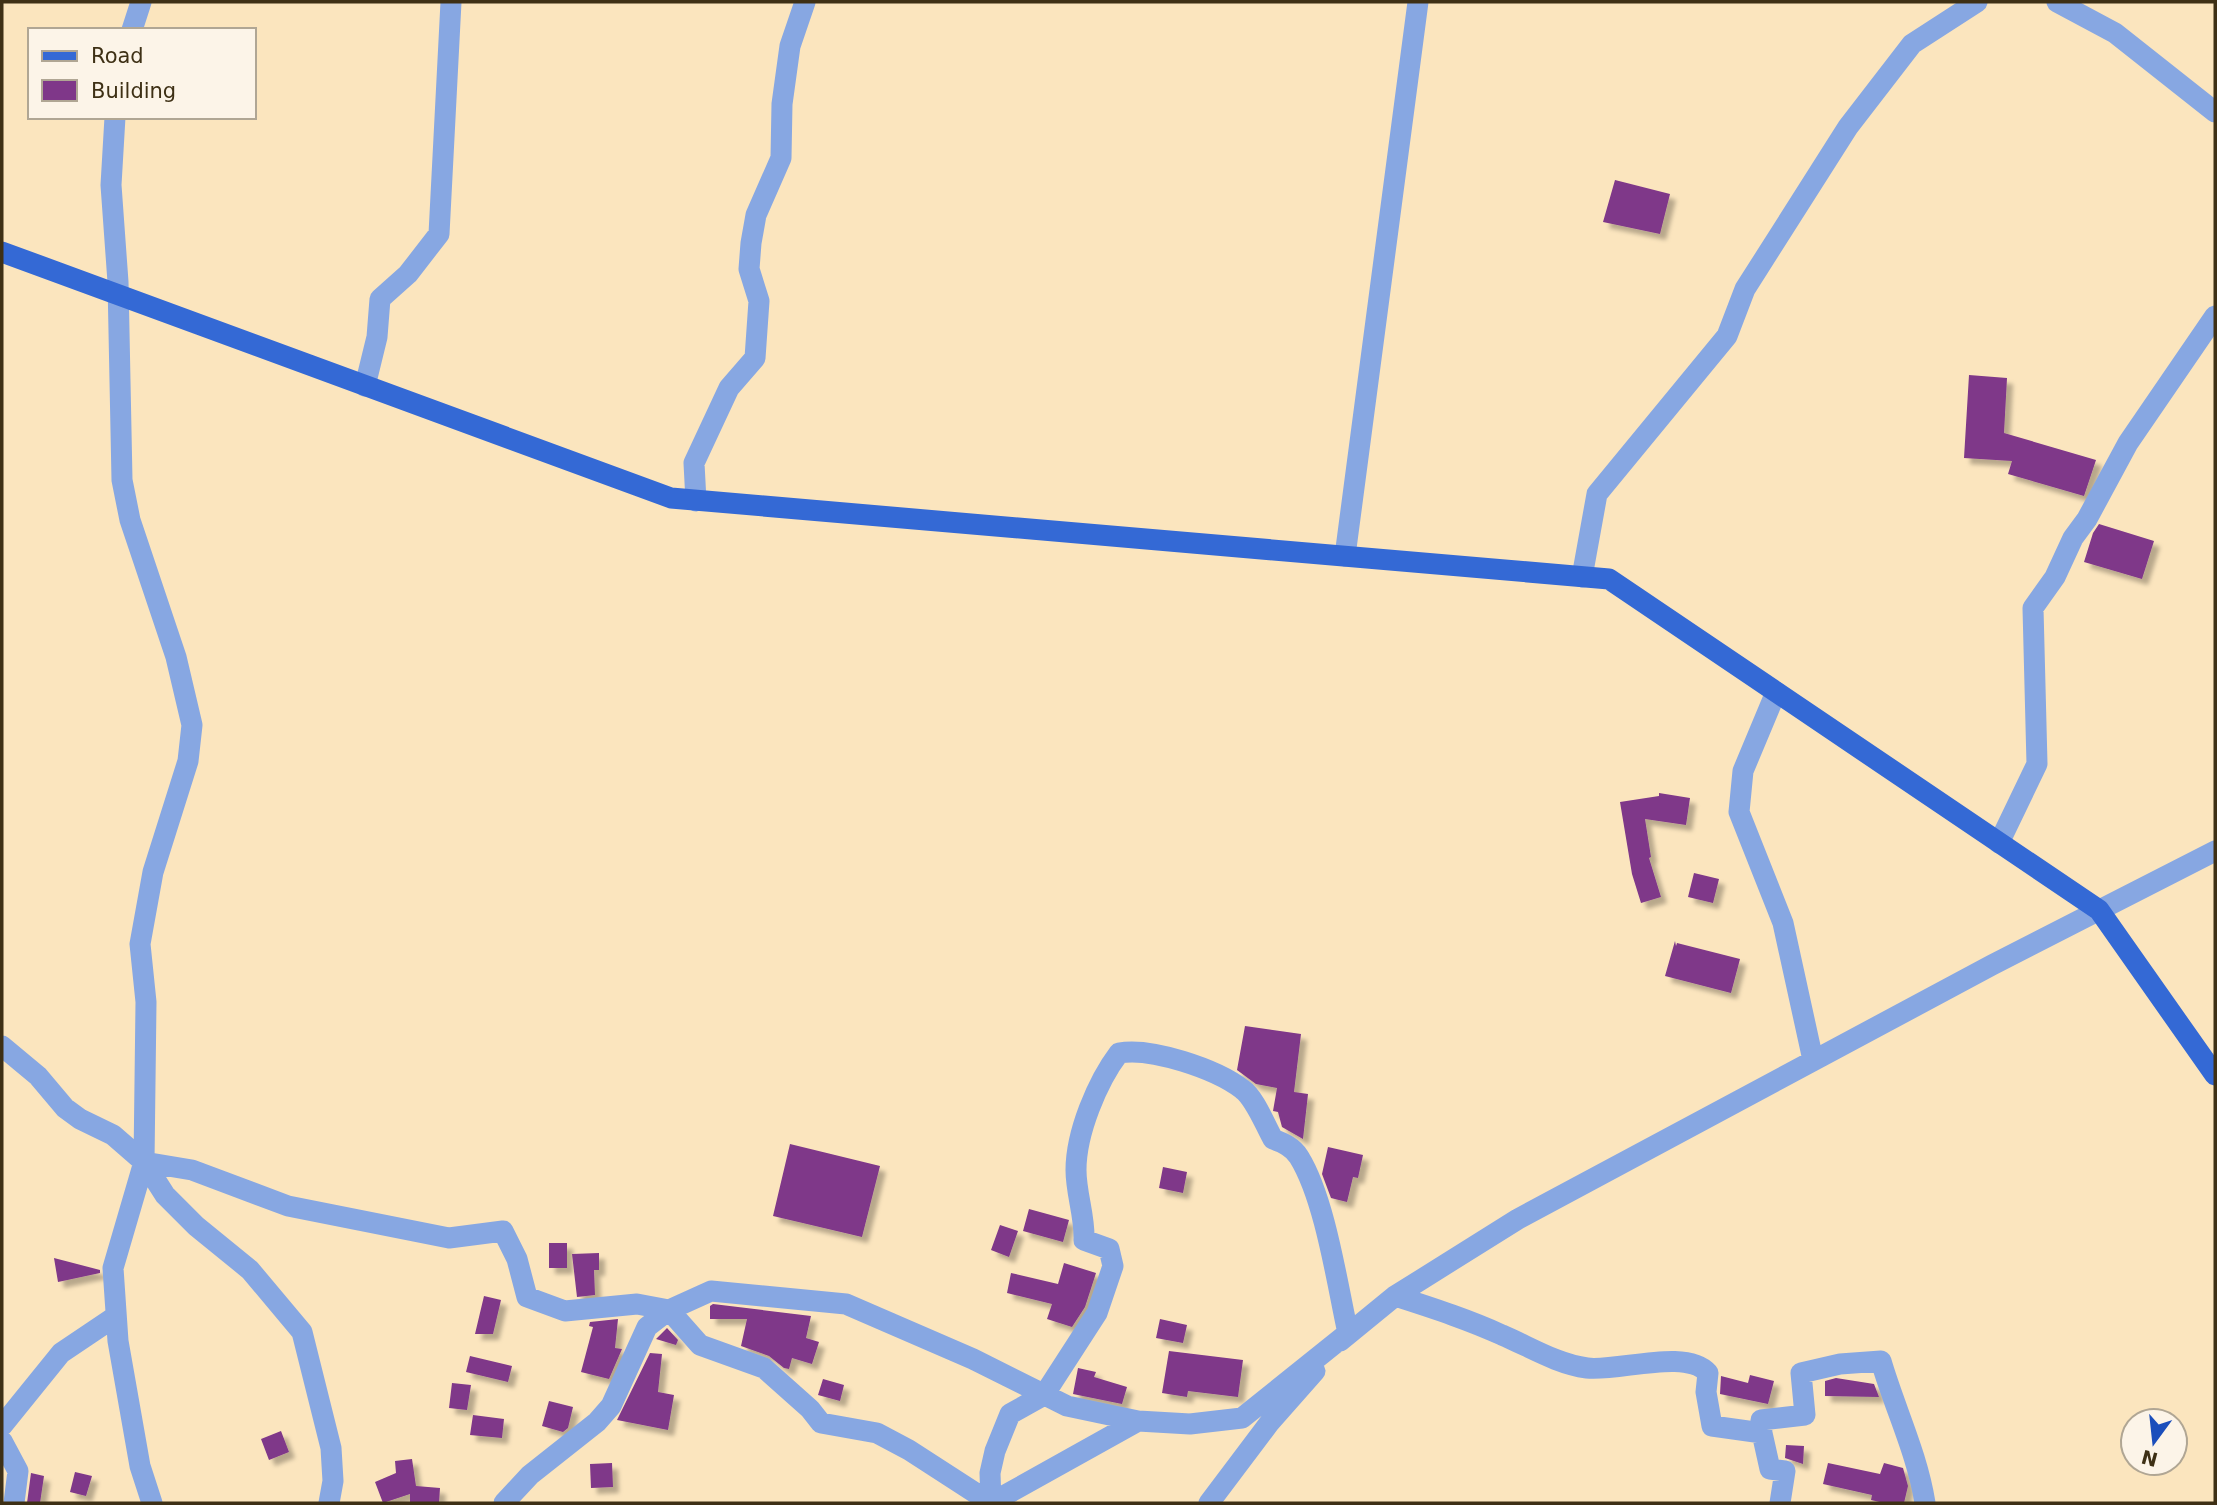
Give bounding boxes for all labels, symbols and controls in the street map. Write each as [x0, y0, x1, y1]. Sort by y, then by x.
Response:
legend [28, 28, 256, 119]
text: Road [91, 44, 144, 68]
text: Building [91, 79, 176, 103]
north arrow [2119, 1407, 2189, 1477]
text: N [2139, 1446, 2160, 1471]

